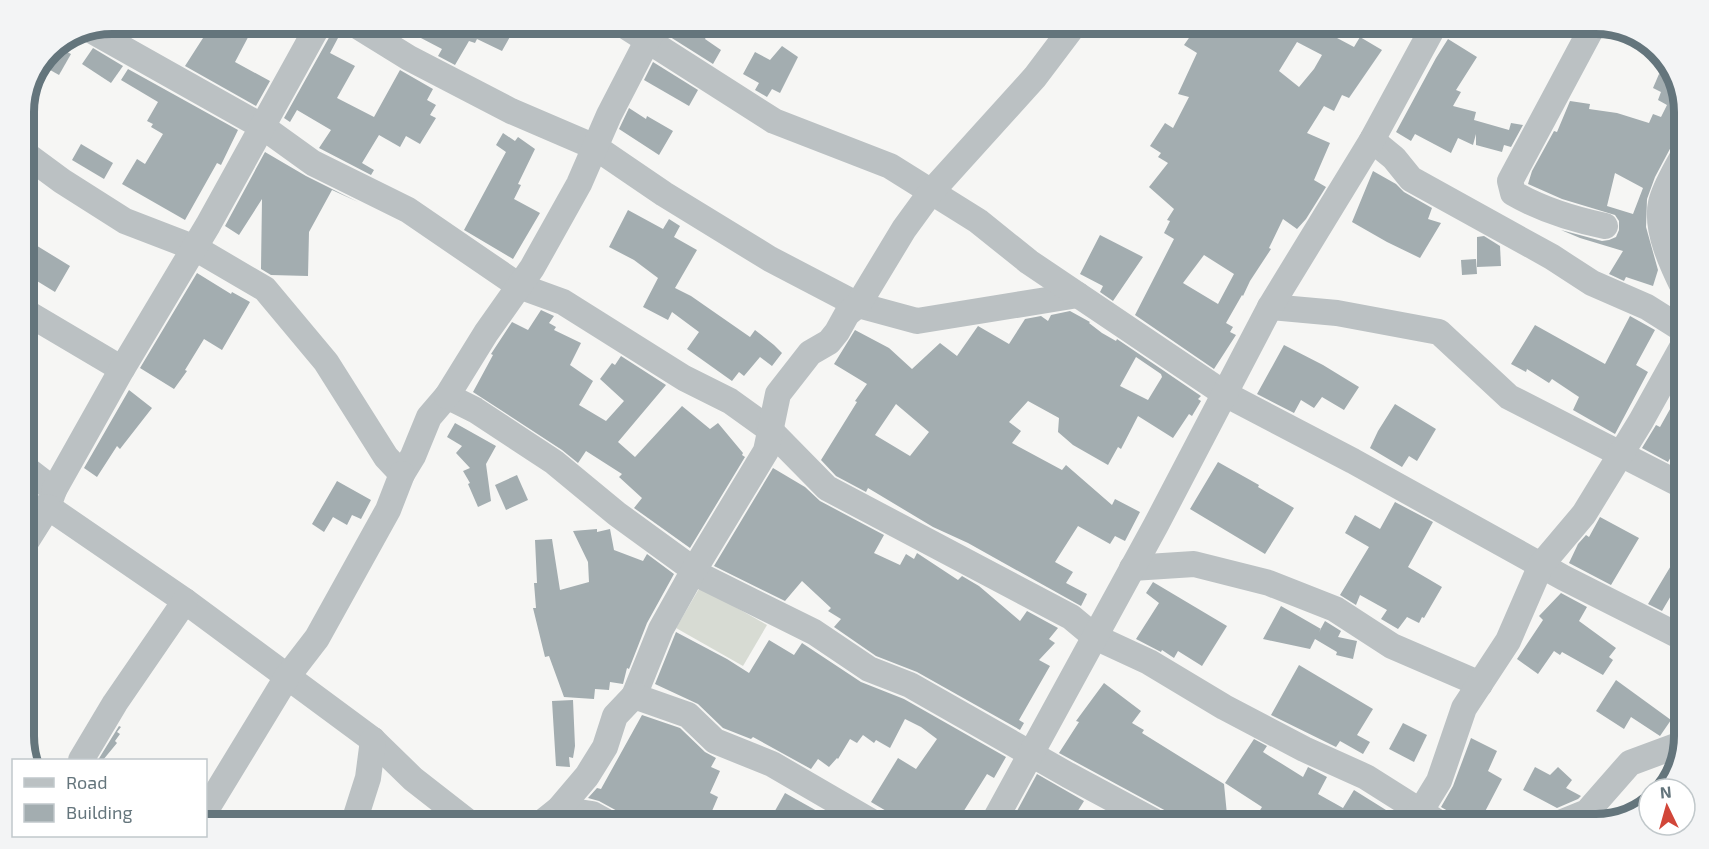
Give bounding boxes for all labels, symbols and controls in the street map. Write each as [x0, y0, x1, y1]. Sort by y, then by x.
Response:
legend [12, 759, 207, 837]
text: Road [66, 771, 107, 793]
north arrow [1637, 777, 1697, 837]
text: N [1659, 782, 1672, 802]
text: Building [66, 801, 133, 823]

